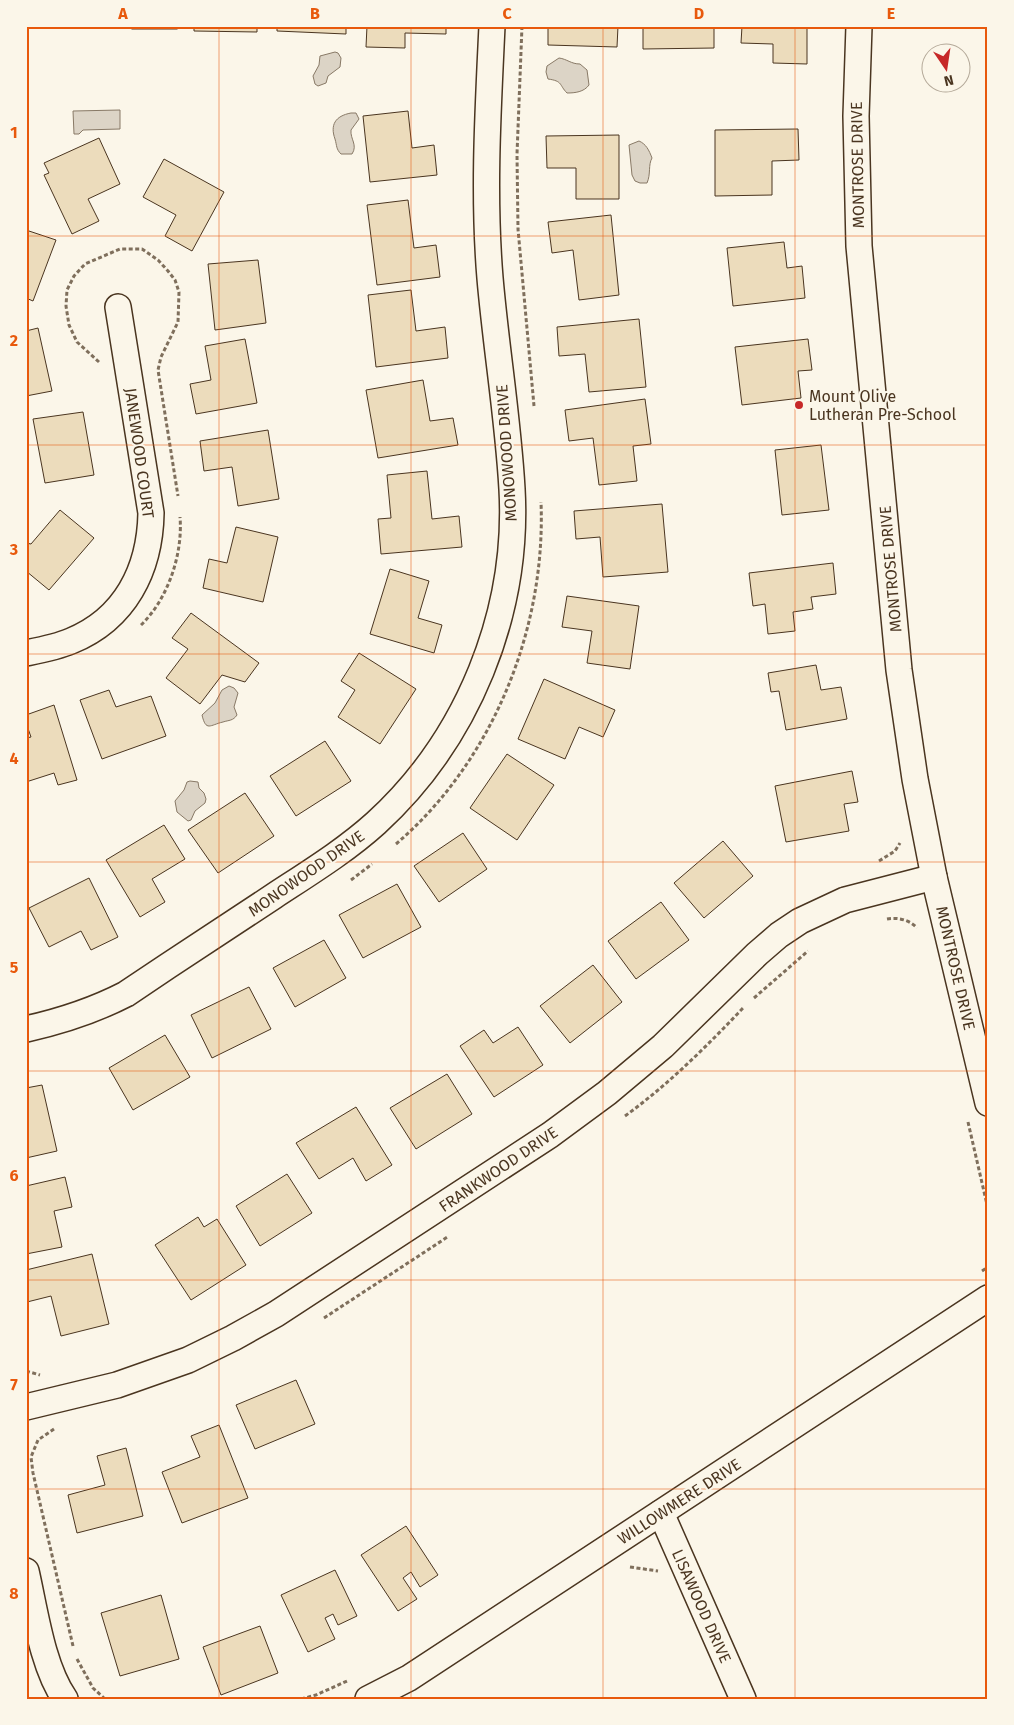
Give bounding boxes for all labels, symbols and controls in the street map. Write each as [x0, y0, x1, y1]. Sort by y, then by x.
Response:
text: A [117, 4, 128, 23]
text: B [310, 4, 320, 23]
text: C [502, 4, 512, 23]
text: D [694, 4, 704, 23]
text: E [887, 4, 895, 23]
north arrow [922, 42, 972, 92]
text: N [942, 71, 955, 90]
street label: MONTROSE DRIVE [847, 101, 868, 229]
text: 1 [10, 123, 18, 142]
text: 2 [10, 331, 18, 350]
street label: MONOWOOD DRIVE [492, 384, 521, 522]
street label: JANEWOOD COURT [121, 387, 158, 520]
place label: Mount Olive Lutheran Pre-School [809, 387, 956, 424]
marker: Mount Olive Lutheran Pre-School [793, 399, 805, 411]
street label: MONTROSE DRIVE [876, 505, 905, 633]
text: 3 [9, 540, 18, 559]
text: 4 [9, 749, 19, 768]
street label: MONOWOOD DRIVE [245, 826, 368, 921]
street label: MONTROSE DRIVE [932, 904, 979, 1032]
text: 5 [10, 958, 19, 977]
street label: FRANKWOOD DRIVE [435, 1123, 561, 1216]
text: 6 [9, 1166, 19, 1185]
text: 7 [10, 1375, 18, 1394]
street label: WILLOWMERE DRIVE [614, 1454, 744, 1548]
street label: LISAWOOD DRIVE [668, 1546, 735, 1666]
text: 8 [9, 1584, 19, 1603]

